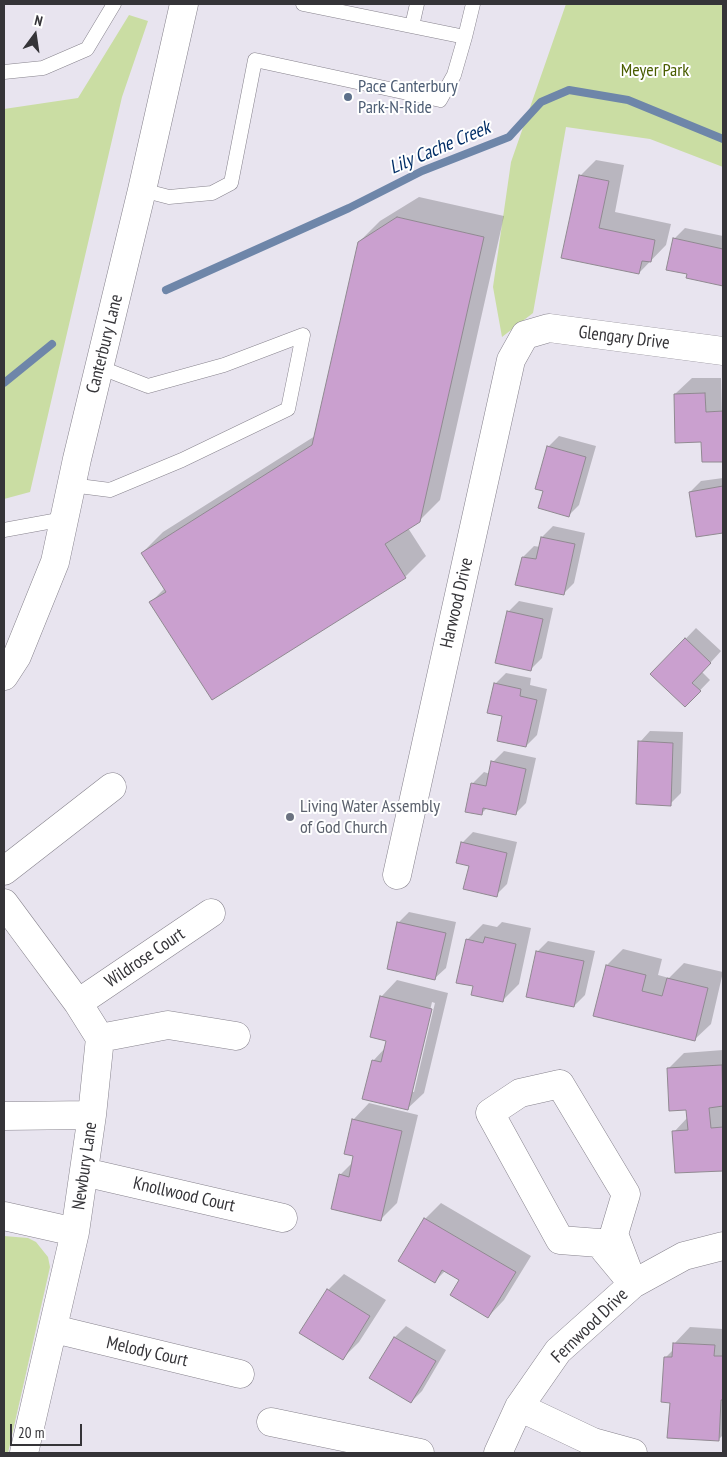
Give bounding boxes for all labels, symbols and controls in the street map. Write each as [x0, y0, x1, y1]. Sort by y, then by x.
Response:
north arrow [10, 10, 60, 60]
text: N [33, 11, 44, 30]
park label: Meyer Park [621, 60, 689, 82]
place label: Pace Canterbury Park-N-Ride [358, 76, 458, 118]
marker: Pace Canterbury Park-N-Ride [342, 91, 354, 103]
water label: Lily Cache Creek [386, 117, 494, 179]
street label: Canterbury Lane [82, 292, 128, 396]
street label: Glengary Drive [577, 322, 671, 354]
street label: Harwood Drive [436, 556, 478, 650]
place label: Living Water Assembly of God Church [300, 796, 440, 839]
marker: Living Water Assembly of God Church [284, 811, 296, 823]
street label: Wildrose Court [101, 923, 189, 993]
street label: Newbury Lane [68, 1121, 102, 1211]
street label: Knollwood Court [131, 1173, 237, 1217]
street label: Fernwood Drive [547, 1284, 633, 1368]
street label: Melody Court [104, 1332, 190, 1372]
scale bar [12, 1414, 85, 1446]
text: 20 m [18, 1423, 44, 1442]

